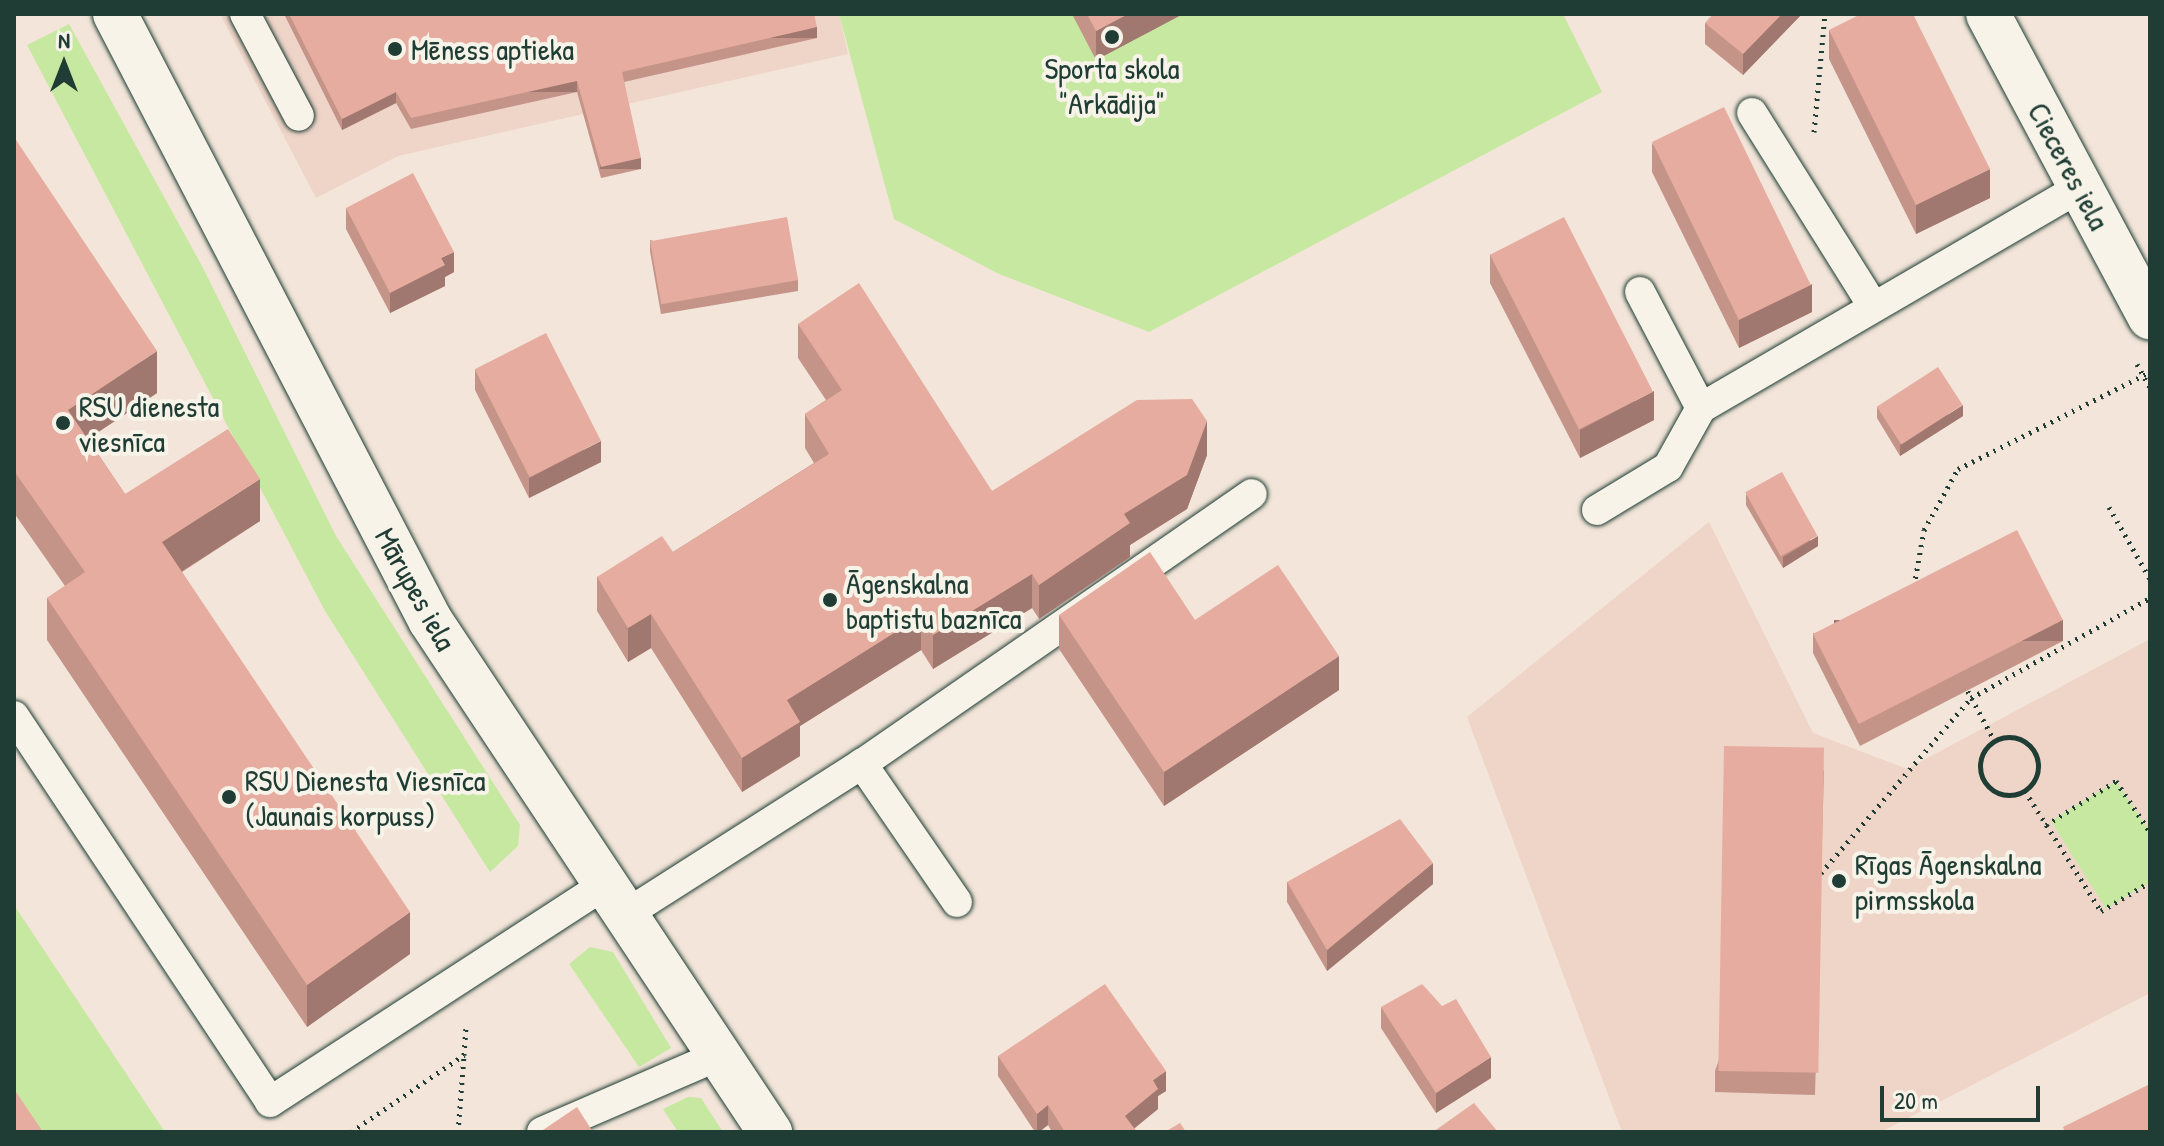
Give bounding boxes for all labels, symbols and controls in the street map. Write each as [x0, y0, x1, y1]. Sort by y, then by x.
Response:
north arrow [24, 24, 104, 104]
text: N [58, 25, 70, 55]
marker: Sporta skola "Arkādija" [1103, 28, 1121, 46]
place label: Mēness aptieka [411, 31, 574, 67]
marker: Mēness aptieka [386, 40, 404, 58]
place label: Sporta skola "Arkādija" [1044, 50, 1180, 120]
street label: Cieceres iela [2020, 96, 2118, 236]
place label: RSU dienesta viesnīca [79, 388, 219, 458]
marker: RSU dienesta viesnīca [54, 414, 72, 432]
street label: Mārupes iela [368, 521, 464, 657]
place label: Āgenskalna baptistu baznīca [846, 565, 1021, 636]
marker: Āgenskalna baptistu baznīca [821, 591, 839, 609]
place label: RSU Dienesta Viesnīca (Jaunais korpuss) [245, 762, 485, 832]
marker: RSU Dienesta Viesnīca (Jaunais korpuss) [220, 788, 238, 806]
place label: Rīgas Āgenskalna pirmsskola [1855, 846, 2041, 916]
marker: Rīgas Āgenskalna pirmsskola [1830, 872, 1848, 890]
scale bar [1884, 1070, 2044, 1120]
text: 20 m [1894, 1084, 1938, 1116]

